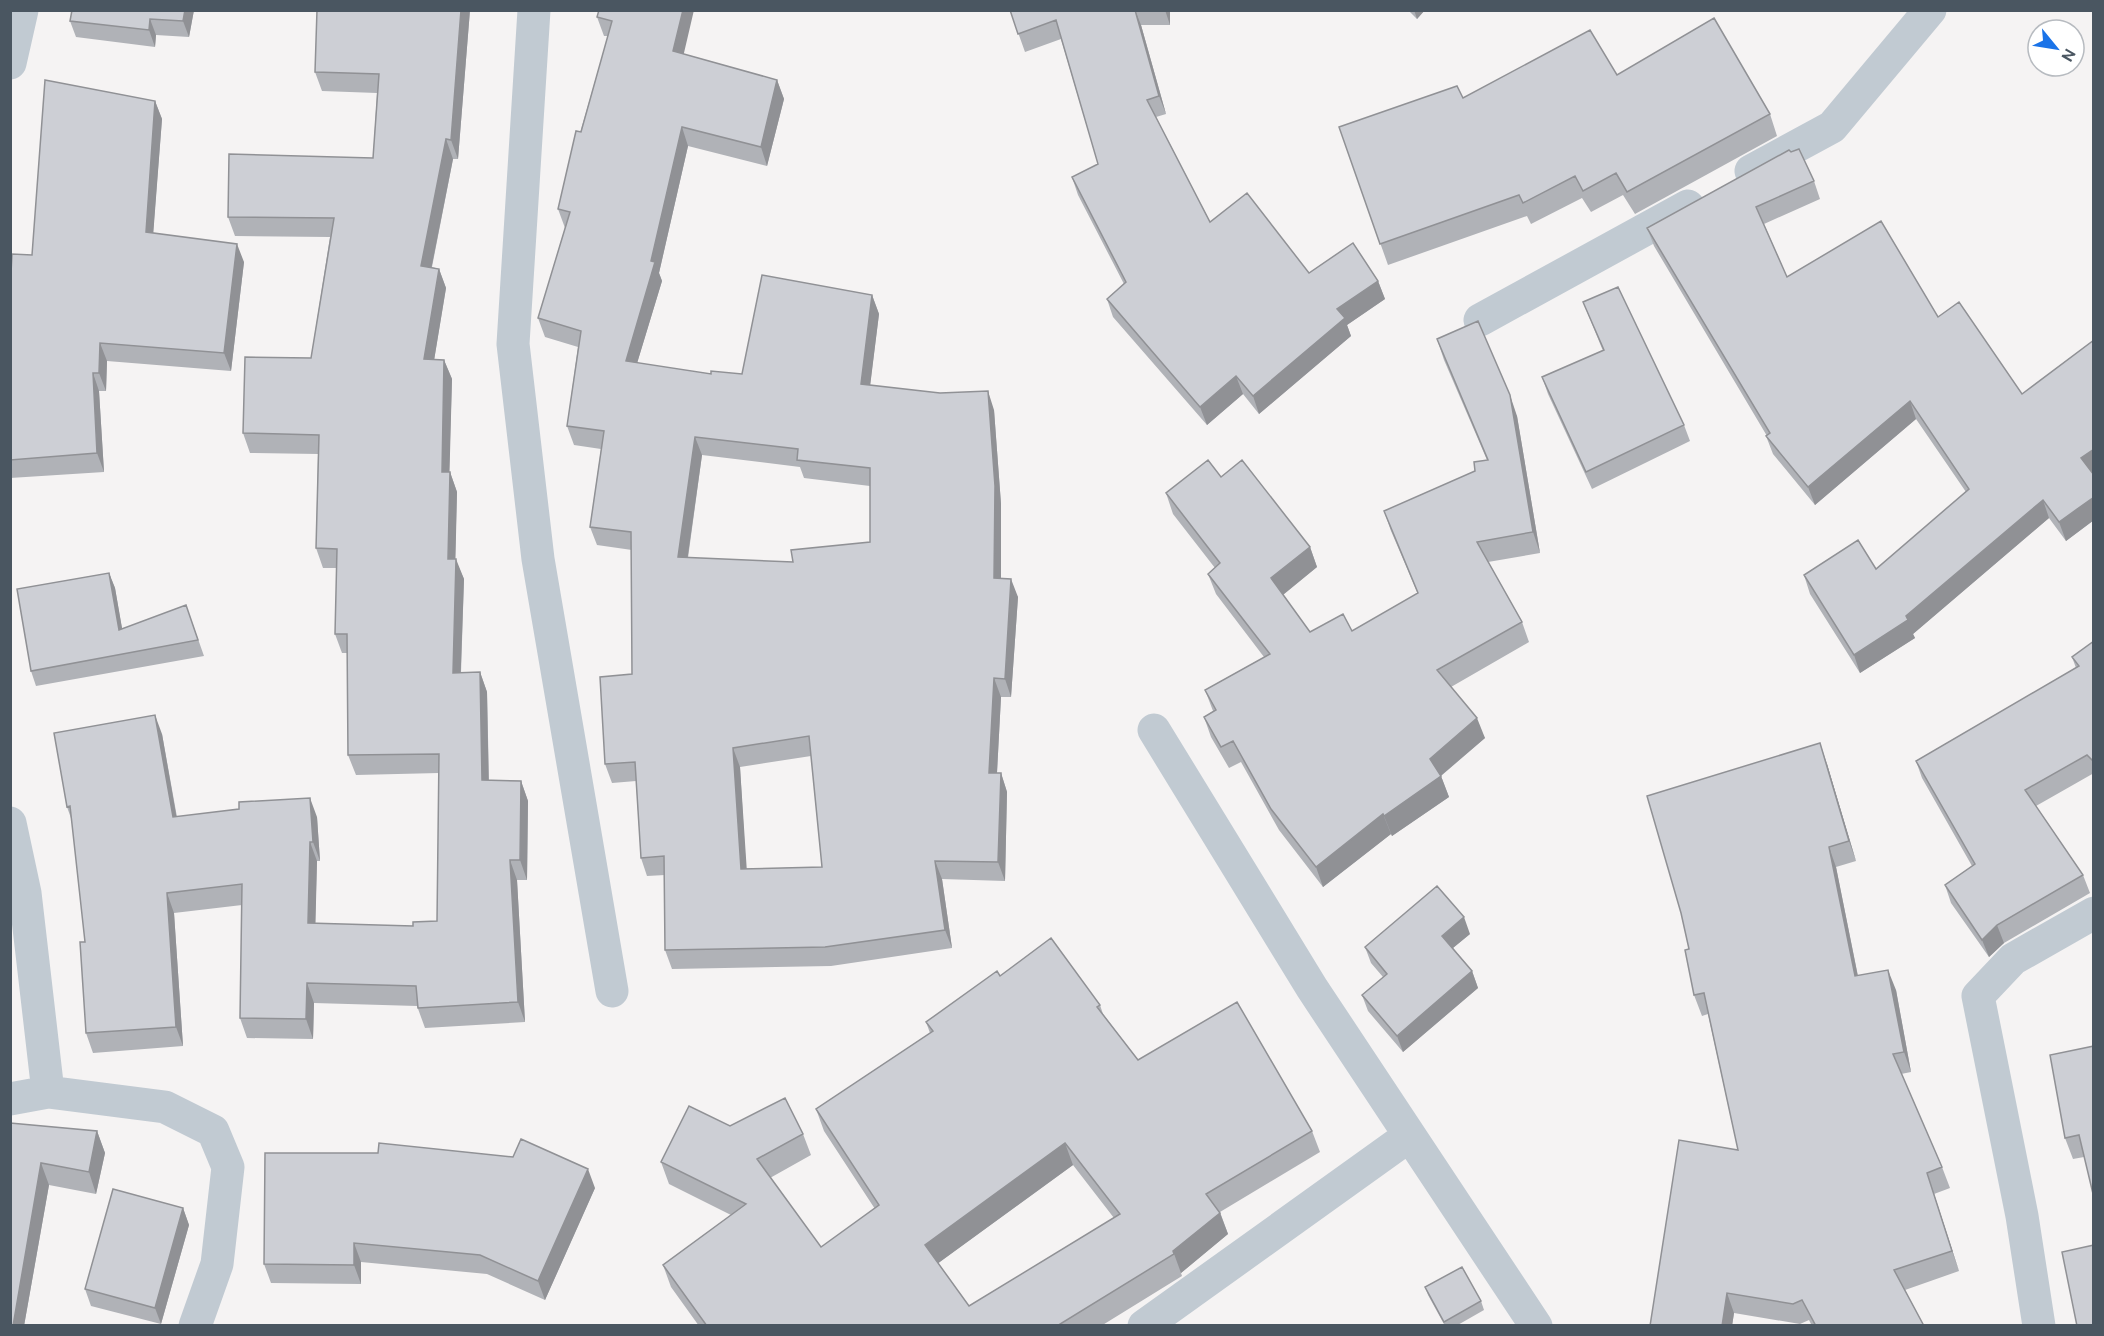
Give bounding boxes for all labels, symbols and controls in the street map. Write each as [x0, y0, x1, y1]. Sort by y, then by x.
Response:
north arrow [2026, 18, 2086, 78]
text: N [2058, 46, 2080, 65]

